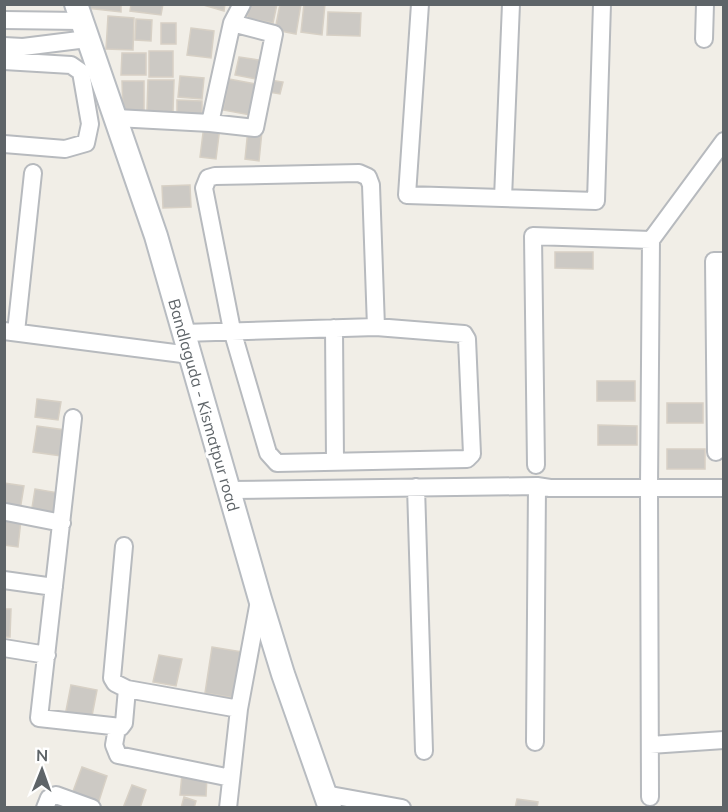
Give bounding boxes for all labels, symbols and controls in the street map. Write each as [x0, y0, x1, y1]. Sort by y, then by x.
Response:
street label: Bandlaguda - Kismatpur road [164, 296, 244, 514]
north arrow [12, 740, 72, 800]
text: N [36, 745, 48, 765]

